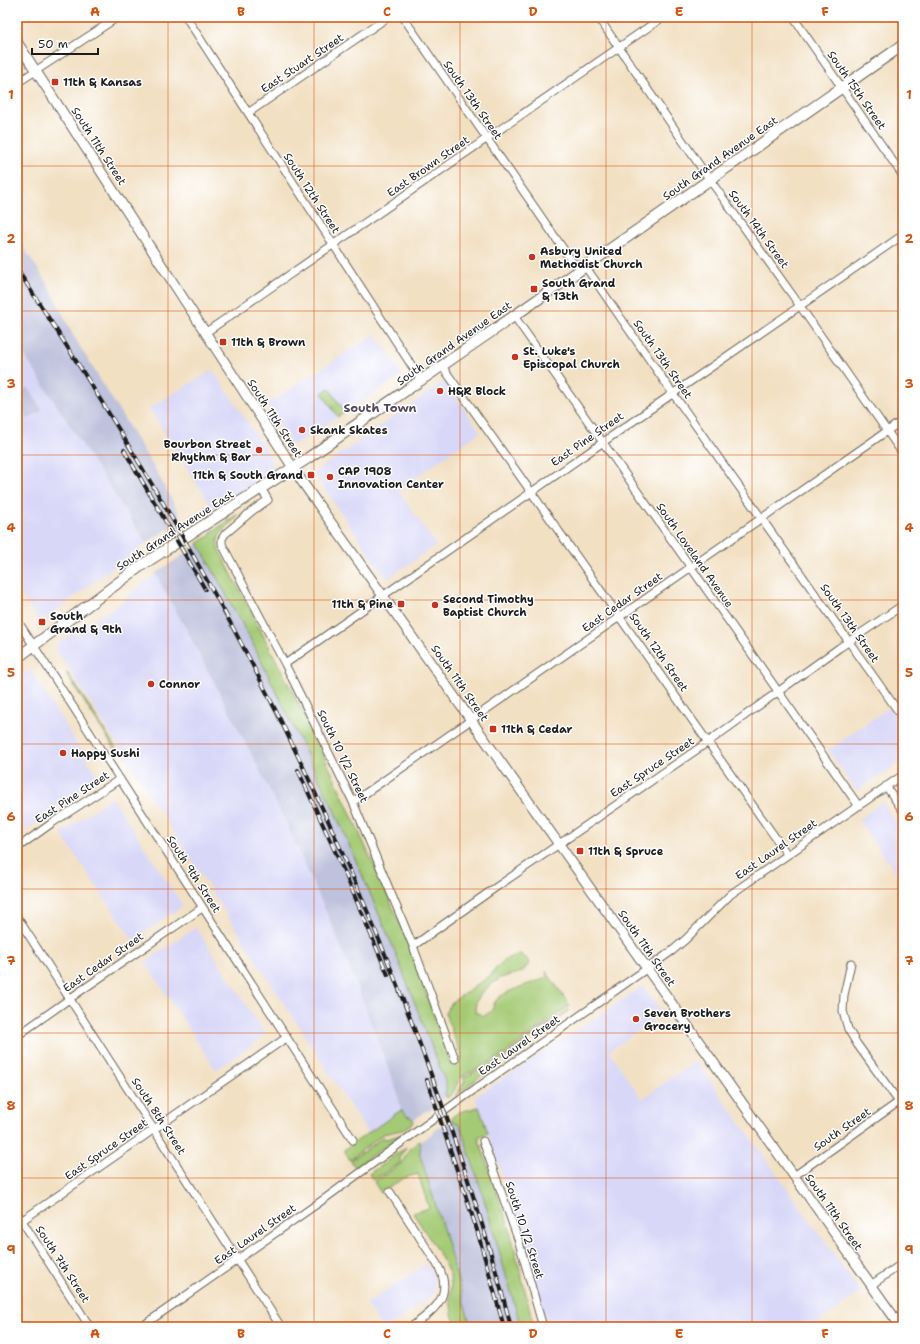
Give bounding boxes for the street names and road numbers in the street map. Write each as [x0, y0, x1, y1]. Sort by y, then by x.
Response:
street label: East Stuart Street [258, 30, 347, 97]
street label: South 15th Street [824, 48, 889, 133]
street label: South 13th Street [440, 58, 506, 143]
street label: South 11th Street [68, 104, 130, 188]
street label: South Grand Avenue East [660, 113, 781, 204]
street label: East Brown Street [384, 132, 473, 200]
street label: South 12th Street [280, 150, 343, 237]
street label: South 14th Street [725, 187, 792, 272]
street label: South Grand Avenue East [394, 298, 515, 389]
street label: South 13th Street [630, 317, 696, 402]
street label: South 11th Street [244, 376, 306, 460]
street label: East Pine Street [548, 409, 627, 470]
street label: South Grand Avenue East [114, 487, 237, 574]
street label: South Loveland Avenue [653, 500, 736, 611]
street label: East Cedar Street [579, 569, 666, 636]
street label: South 13th Street [817, 581, 883, 666]
street label: South 12th Street [626, 610, 692, 695]
street label: South 11th Street [428, 642, 492, 725]
street label: South 10 1/2 Street [314, 707, 372, 805]
street label: East Spruce Street [607, 734, 697, 801]
street label: East Pine Street [32, 768, 112, 827]
street label: East Laurel Street [733, 816, 820, 883]
street label: South 9th Street [163, 833, 224, 916]
street label: South 11th Street [615, 907, 679, 990]
street label: East Cedar Street [60, 929, 147, 996]
street label: East Laurel Street [476, 1012, 563, 1079]
street label: South 8th Street [128, 1075, 189, 1158]
street label: South Street [811, 1104, 874, 1155]
street label: East Spruce Street [62, 1115, 151, 1184]
street label: South 11th Street [802, 1171, 866, 1254]
street label: South 10 1/2 Street [502, 1179, 547, 1281]
street label: East Laurel Street [212, 1201, 299, 1268]
street label: South 7th Street [32, 1223, 93, 1306]

